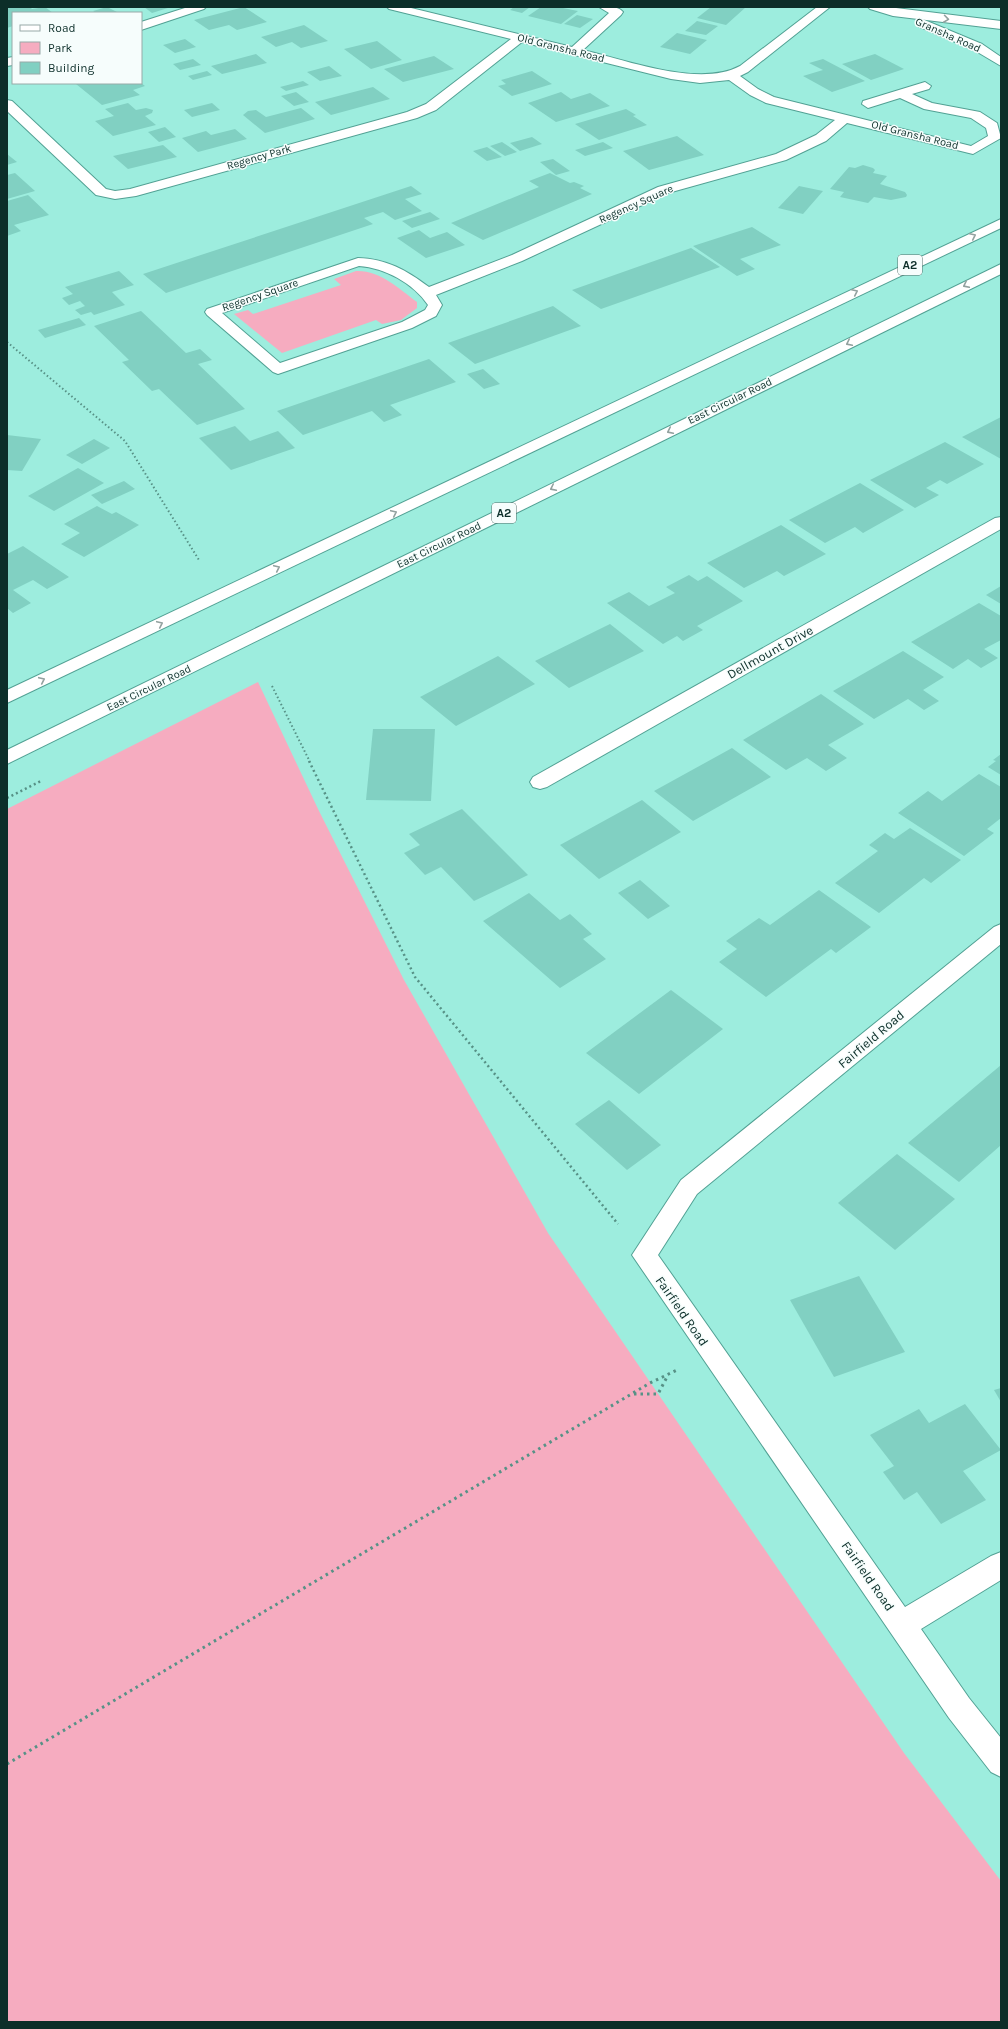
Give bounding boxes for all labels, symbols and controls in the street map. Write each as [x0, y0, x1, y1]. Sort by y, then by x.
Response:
legend [12, 12, 142, 84]
one-way arrow [943, 14, 949, 23]
street label: Gransha Road [913, 15, 983, 55]
text: Road [48, 21, 76, 35]
street label: Old Gransha Road [516, 31, 606, 65]
text: Park [48, 41, 73, 55]
text: Building [48, 61, 95, 75]
street label: Old Gransha Road [870, 118, 960, 152]
street label: Regency Park [225, 142, 293, 172]
street label: Regency Square [597, 182, 675, 226]
one-way arrow [968, 233, 976, 241]
road number: A2 [898, 255, 922, 275]
street label: Regency Square [220, 276, 300, 314]
one-way arrow [963, 280, 970, 288]
one-way arrow [851, 288, 858, 296]
one-way arrow [846, 338, 854, 346]
street label: East Circular Road [686, 375, 774, 427]
one-way arrow [667, 426, 674, 434]
one-way arrow [550, 484, 558, 491]
road number: A2 [492, 503, 516, 523]
one-way arrow [390, 510, 398, 518]
street label: East Circular Road [395, 519, 483, 571]
one-way arrow [273, 565, 280, 573]
one-way arrow [155, 621, 163, 629]
street label: Dellmount Drive [724, 622, 816, 682]
street label: East Circular Road [105, 662, 193, 714]
one-way arrow [38, 677, 46, 685]
street label: Fairfield Road [835, 1007, 907, 1071]
street label: Fairfield Road [652, 1273, 712, 1349]
street label: Fairfield Road [838, 1538, 898, 1614]

